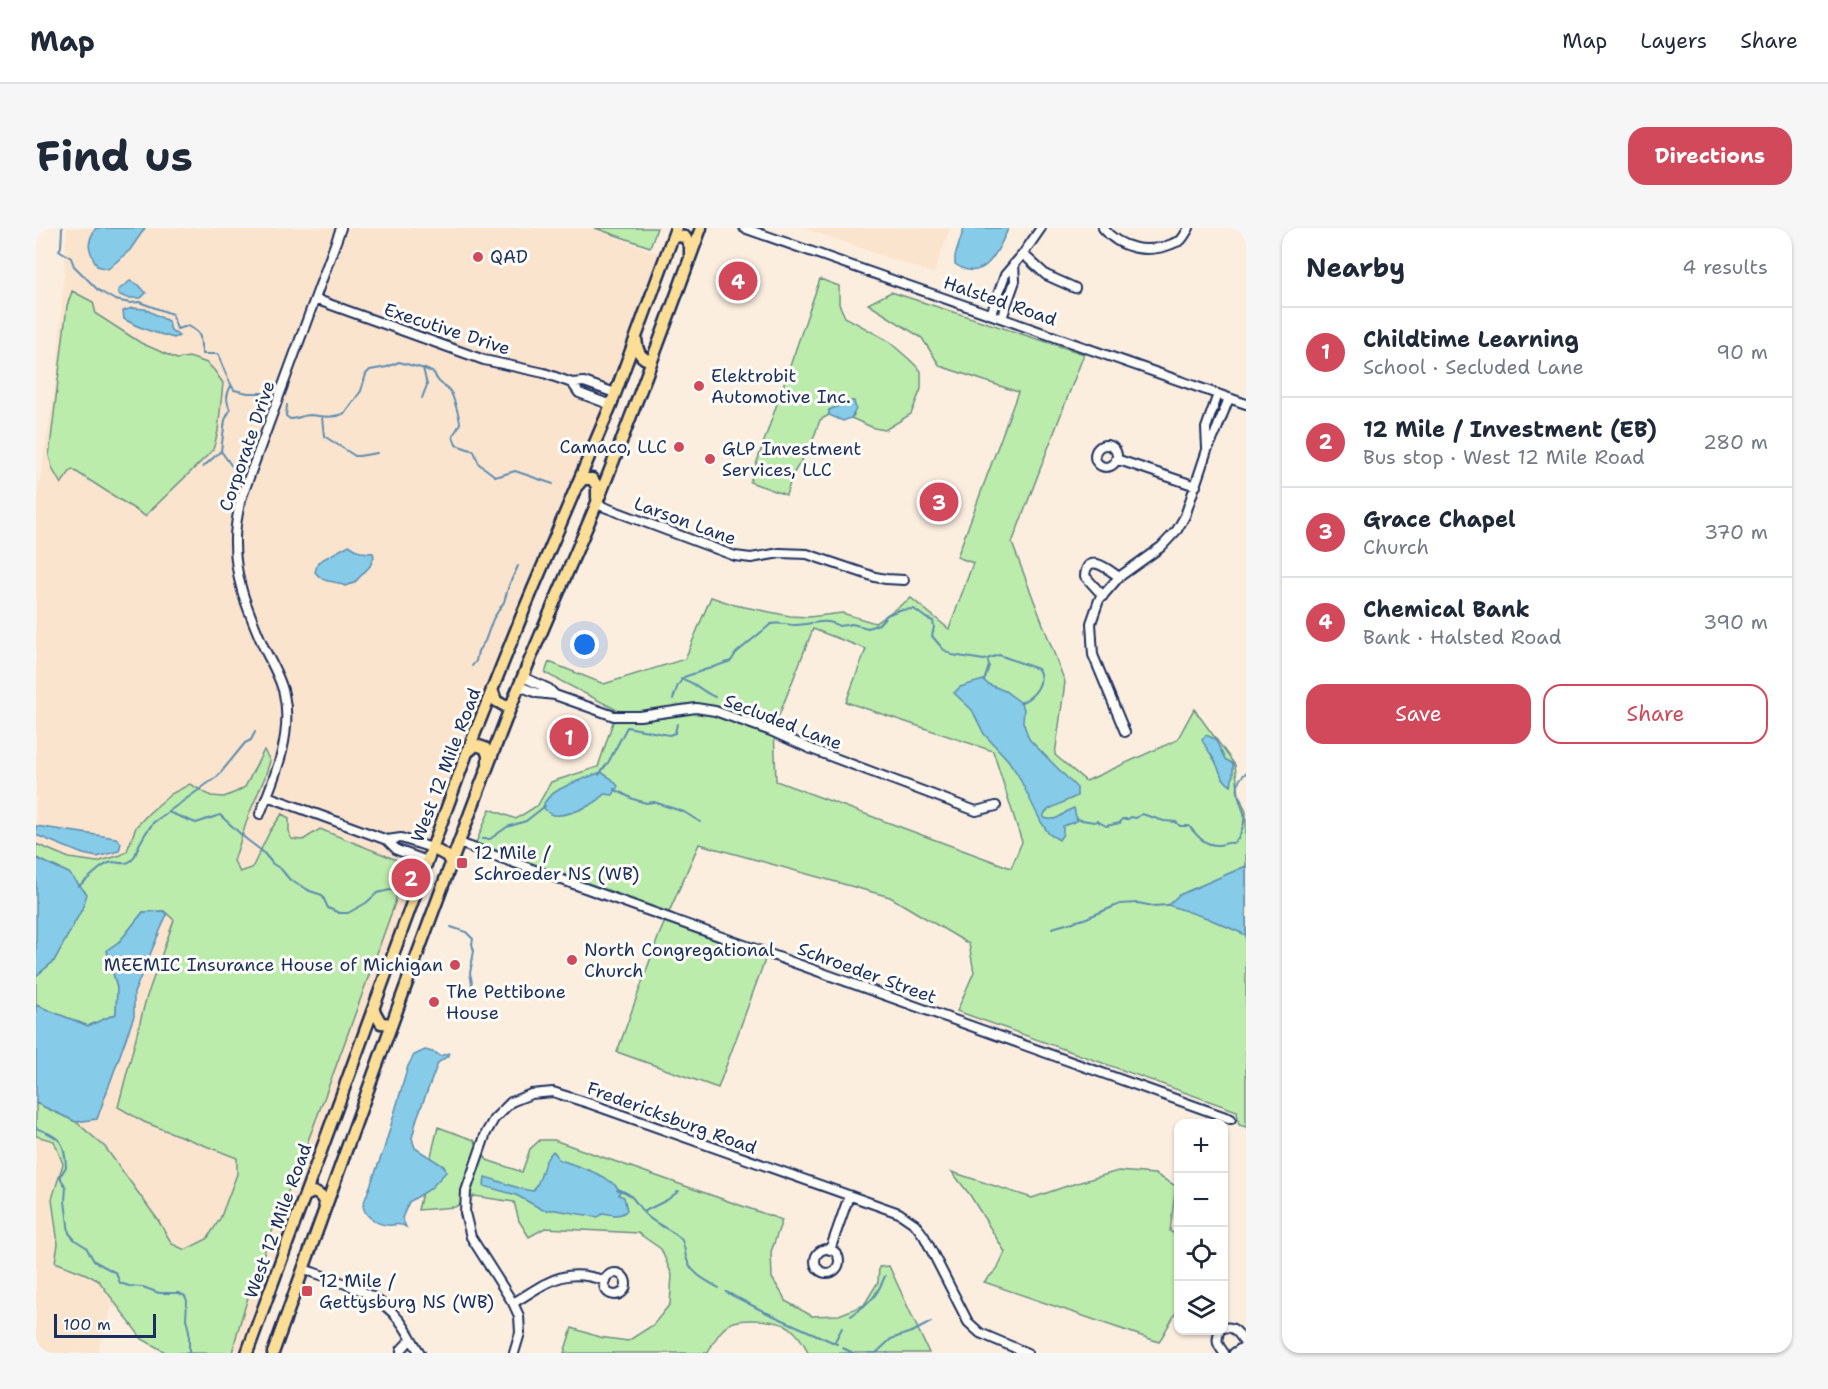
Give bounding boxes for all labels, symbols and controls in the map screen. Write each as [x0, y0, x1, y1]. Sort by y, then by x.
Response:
text: Map [30, 22, 95, 60]
text: Map [1562, 27, 1607, 55]
text: Layers [1640, 27, 1707, 55]
text: Share [1740, 27, 1798, 55]
button: Directions [1628, 127, 1792, 185]
text: Find us [36, 128, 193, 184]
place label: QAD [490, 245, 528, 269]
marker: QAD [471, 250, 485, 264]
text: Nearby [1306, 250, 1405, 285]
text: 4 results [1682, 254, 1768, 280]
pin: 4 [718, 259, 758, 304]
street label: Halsted Road [940, 270, 1060, 332]
street label: Executive Drive [381, 297, 513, 361]
text: Childtime Learning [1363, 325, 1579, 354]
text: 1 [1321, 339, 1330, 365]
text: 90 m [1716, 339, 1768, 365]
text: School · Secluded Lane [1363, 354, 1584, 380]
place label: Elektrobit Automotive Inc. [711, 364, 851, 409]
street label: Corporate Drive [213, 378, 281, 514]
marker: Elektrobit Automotive Inc. [692, 379, 706, 393]
text: 12 Mile / Investment (EB) [1363, 415, 1657, 444]
text: 2 [1319, 429, 1333, 455]
text: 280 m [1703, 429, 1768, 455]
place label: Camaco, LLC [559, 435, 667, 459]
place label: GLP Investment Services, LLC [722, 437, 861, 482]
marker: Camaco, LLC [672, 440, 686, 454]
text: Bus stop · West 12 Mile Road [1363, 444, 1645, 470]
marker: GLP Investment Services, LLC [703, 452, 717, 466]
pin: 3 [920, 480, 958, 524]
street label: Larson Lane [631, 491, 739, 551]
text: Grace Chapel [1363, 505, 1516, 534]
text: 3 [1319, 519, 1333, 545]
text: 370 m [1704, 519, 1768, 545]
text: Church [1363, 534, 1429, 560]
text: Chemical Bank [1363, 595, 1530, 624]
text: 4 [1319, 609, 1333, 635]
text: 390 m [1703, 609, 1768, 635]
text: Bank · Halsted Road [1363, 624, 1561, 650]
your location [570, 630, 599, 659]
street label: West 12 Mile Road [406, 684, 486, 846]
button: Save [1306, 684, 1531, 744]
button: Share [1543, 684, 1768, 744]
street label: Secluded Lane [720, 688, 846, 756]
pin: 1 [550, 714, 588, 760]
place label: 12 Mile / Schroeder NS (WB) [474, 841, 639, 886]
pin: 2 [392, 856, 430, 900]
marker: 12 Mile / Schroeder NS (WB) [455, 856, 469, 870]
street label: Schroeder Street [794, 937, 940, 1009]
place label: North Congregational Church [584, 938, 775, 983]
place label: MEEMIC Insurance House of Michigan [104, 953, 443, 977]
marker: North Congregational Church [565, 953, 579, 967]
marker: MEEMIC Insurance House of Michigan [448, 958, 462, 972]
place label: The Pettibone House [446, 980, 566, 1025]
marker: The Pettibone House [427, 995, 441, 1009]
street label: Fredericksburg Road [584, 1076, 760, 1160]
map controls [1174, 1119, 1228, 1335]
button: + [1174, 1119, 1228, 1173]
street label: West 12 Mile Road [239, 1140, 317, 1302]
button: − [1174, 1173, 1228, 1227]
button: locate [1174, 1227, 1228, 1281]
place label: 12 Mile / Gettysburg NS (WB) [319, 1269, 494, 1314]
button: layers [1174, 1281, 1228, 1335]
marker: 12 Mile / Gettysburg NS (WB) [300, 1284, 314, 1298]
scale bar [54, 1311, 156, 1338]
text: 100 m [63, 1314, 111, 1335]

